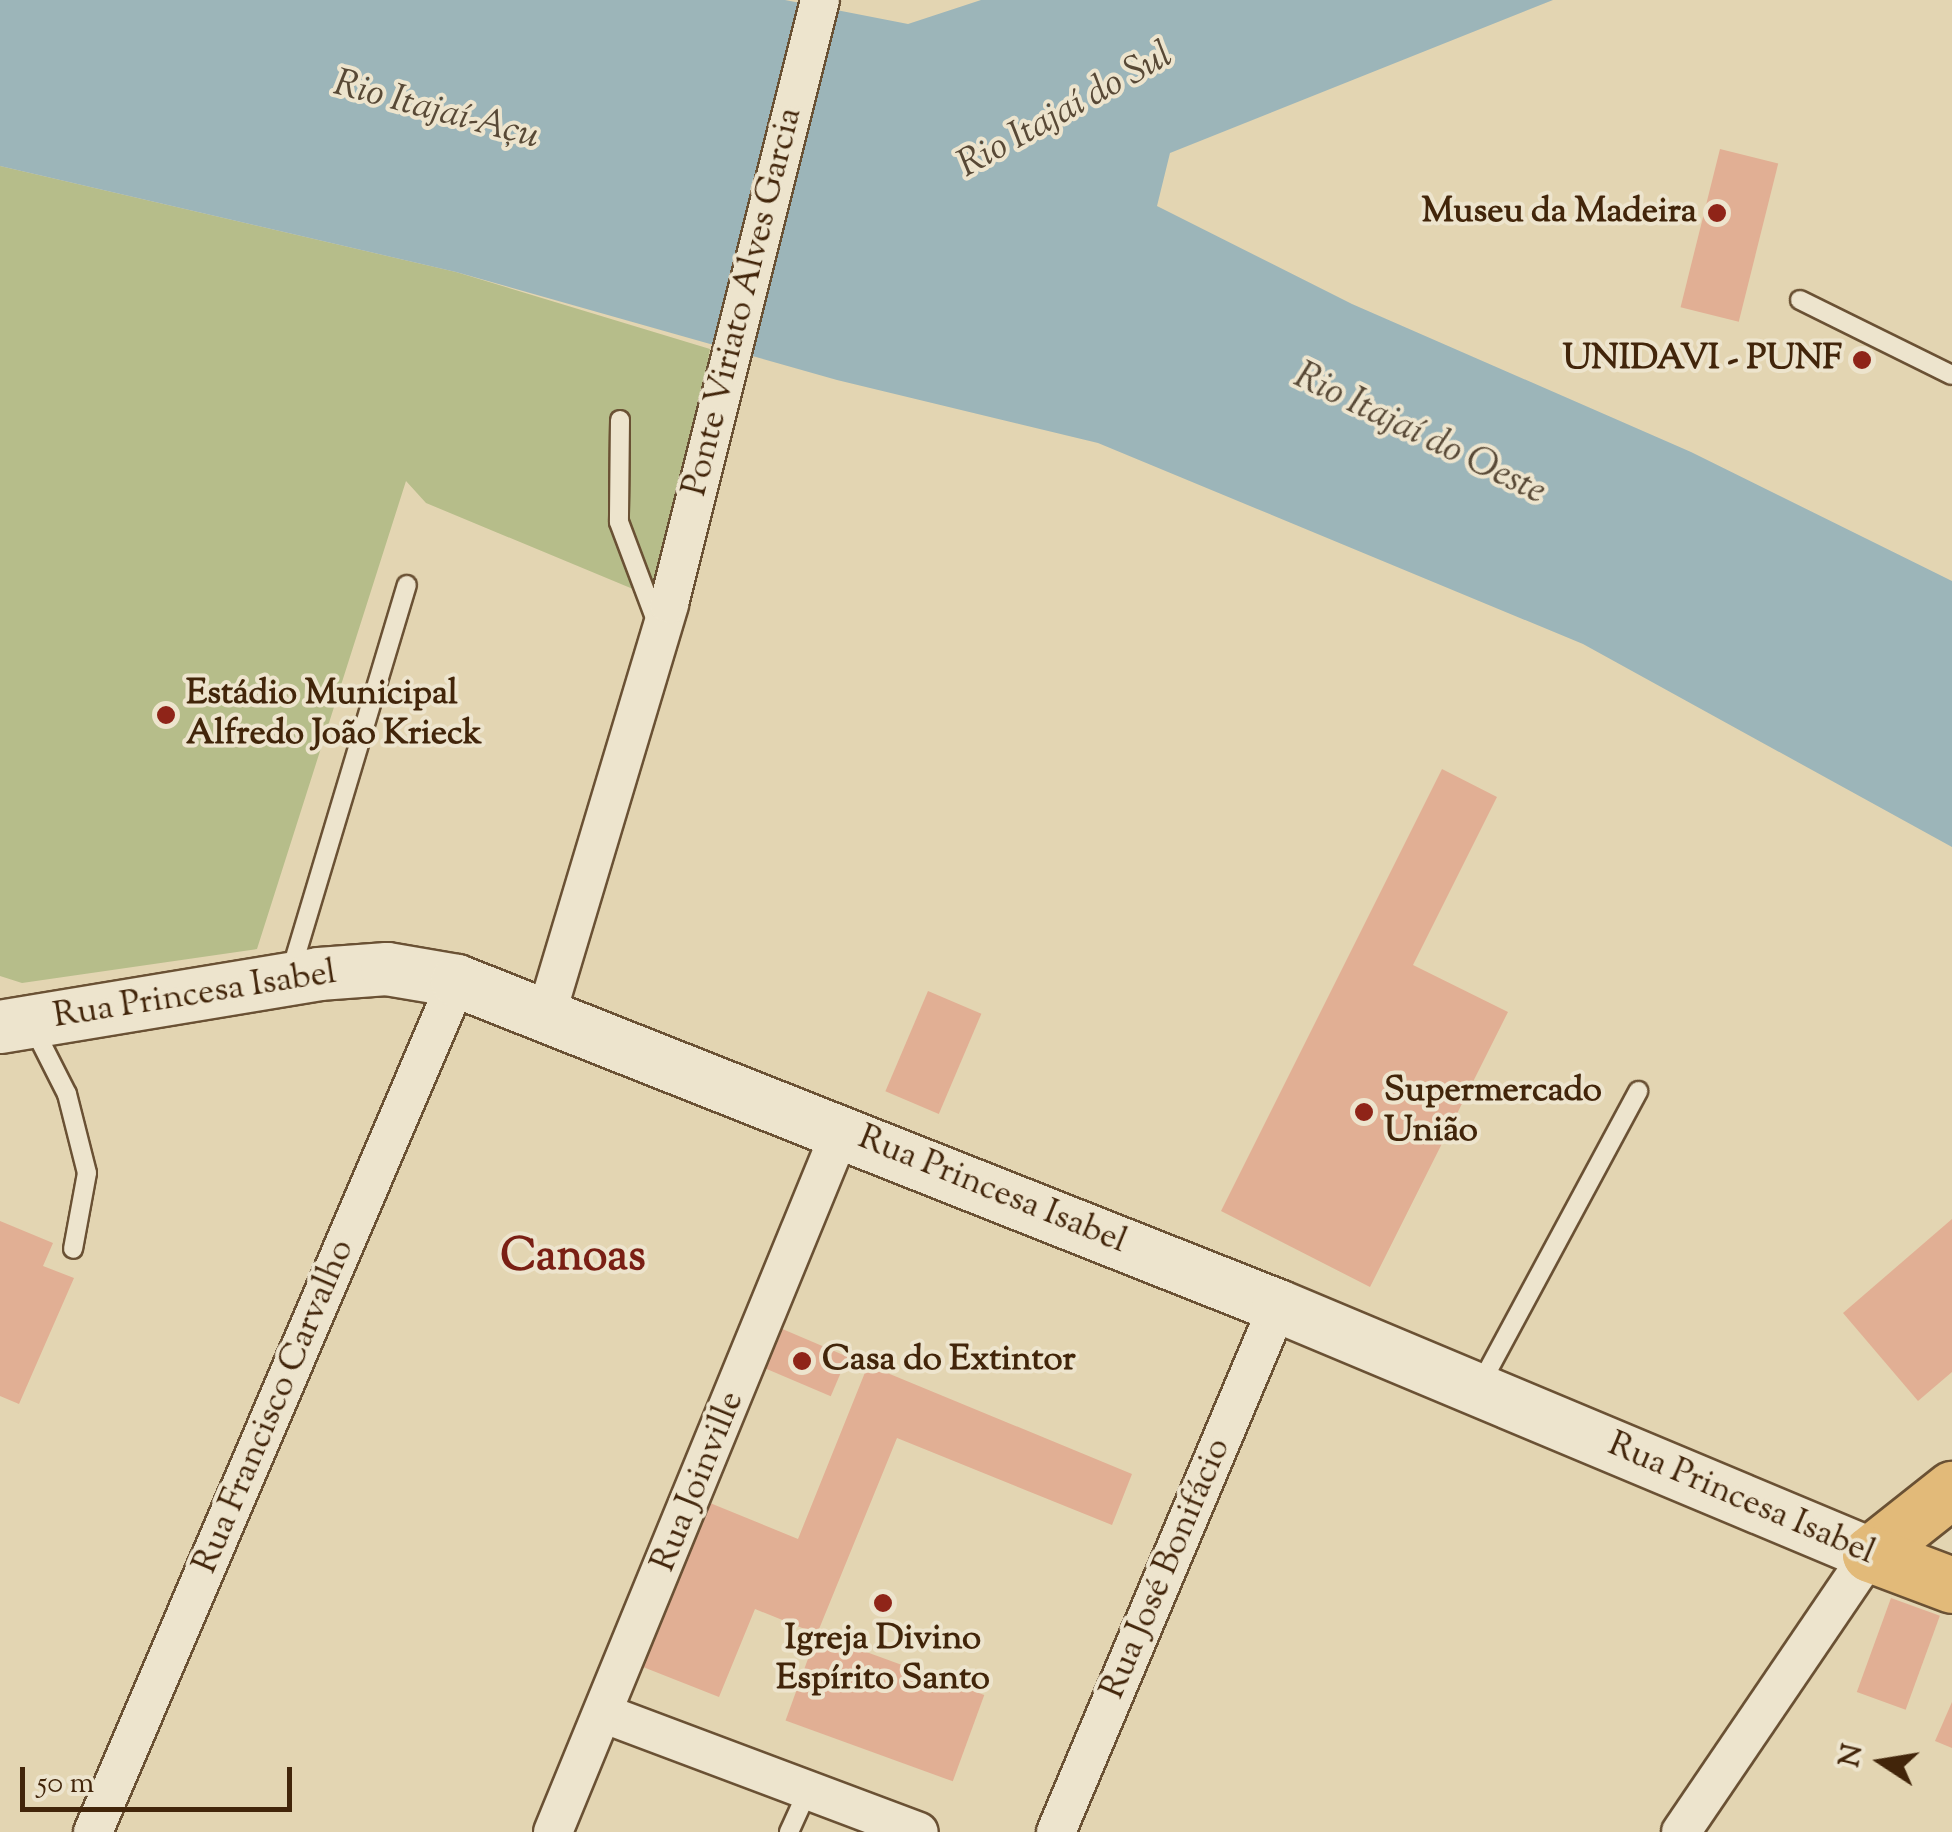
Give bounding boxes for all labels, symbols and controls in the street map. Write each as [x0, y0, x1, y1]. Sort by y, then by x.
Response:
water label: Rio Itajaí do Sul [951, 34, 1181, 190]
water label: Rio Itajaí-Açu [328, 63, 544, 161]
street label: Ponte Viriato Alves Garcia [675, 103, 813, 501]
place label: Museu da Madeira [1422, 192, 1697, 234]
marker: Museu da Madeira [1706, 202, 1728, 224]
place label: UNIDAVI - PUNF [1562, 339, 1842, 381]
marker: UNIDAVI - PUNF [1851, 349, 1873, 371]
water label: Rio Itajaí do Oeste [1286, 355, 1552, 517]
place label: Estádio Municipal Alfredo João Krieck [186, 674, 482, 756]
marker: Estádio Municipal Alfredo João Krieck [155, 704, 177, 726]
street label: Rua Princesa Isabel [50, 953, 340, 1039]
place label: Supermercado União [1384, 1071, 1602, 1153]
marker: Supermercado União [1353, 1101, 1375, 1123]
street label: Rua Princesa Isabel [852, 1118, 1132, 1264]
district label: Canoas [500, 1232, 646, 1286]
street label: Rua Francisco Carvalho [186, 1234, 364, 1580]
place label: Casa do Extintor [822, 1340, 1076, 1382]
marker: Casa do Extintor [791, 1350, 813, 1372]
street label: Rua Joinville [644, 1386, 754, 1578]
street label: Rua Princesa Isabel [1601, 1425, 1881, 1575]
street label: Rua José Bonifácio [1093, 1432, 1241, 1706]
marker: Igreja Divino Espírito Santo [872, 1592, 894, 1614]
place label: Igreja Divino Espírito Santo [776, 1619, 990, 1701]
north arrow [1832, 1712, 1932, 1812]
text: N [1831, 1741, 1875, 1771]
scale bar [25, 1747, 298, 1809]
text: 50 m [37, 1763, 94, 1806]

